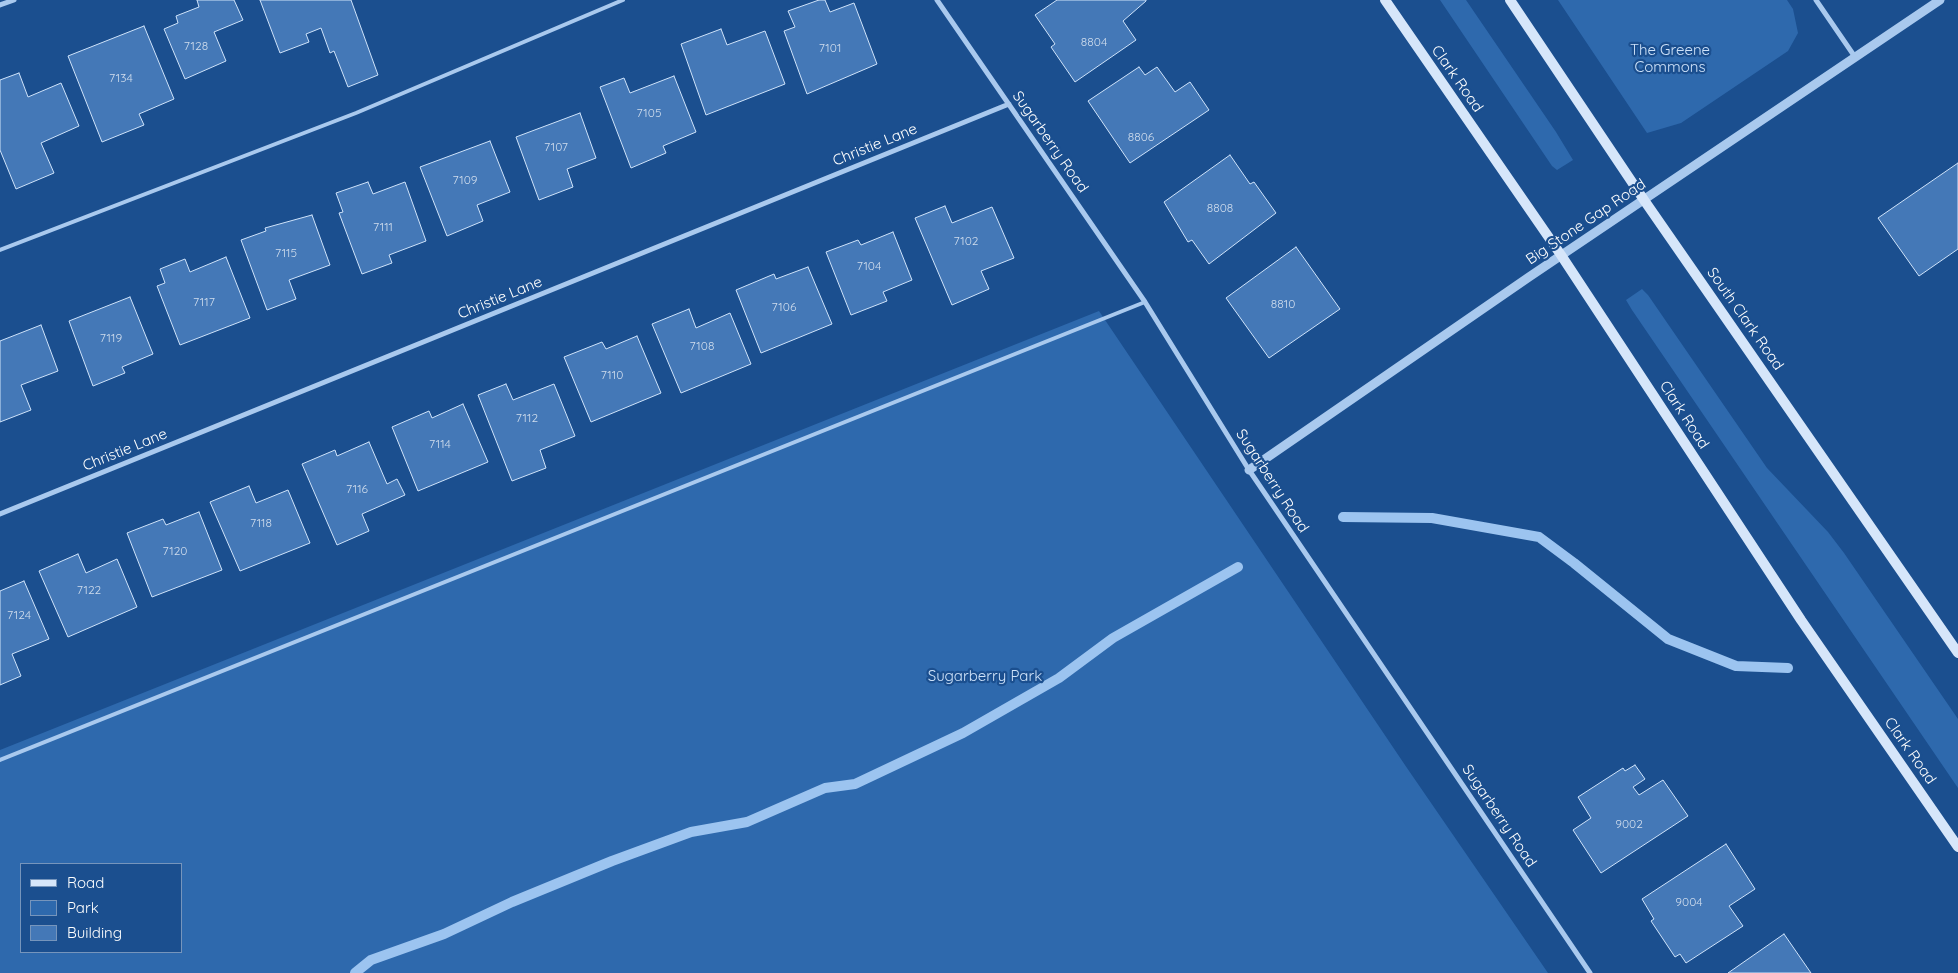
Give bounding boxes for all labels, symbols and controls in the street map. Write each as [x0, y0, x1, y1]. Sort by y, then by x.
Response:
house number: 8804 [1081, 35, 1107, 49]
house number: 7128 [184, 39, 208, 53]
house number: 7101 [819, 41, 841, 55]
park label: The Greene Commons [1630, 41, 1710, 76]
street label: Clark Road [1427, 42, 1487, 116]
house number: 7134 [109, 71, 133, 85]
street label: Sugarberry Road [1008, 88, 1092, 196]
house number: 7105 [637, 106, 661, 120]
street label: Christie Lane [830, 120, 920, 170]
house number: 8806 [1128, 130, 1154, 144]
house number: 7107 [544, 140, 568, 154]
house number: 7109 [452, 173, 478, 187]
street label: Big Stone Gap Road [1523, 175, 1649, 269]
house number: 8808 [1207, 201, 1233, 215]
house number: 7111 [373, 220, 393, 234]
house number: 7102 [954, 234, 978, 248]
house number: 7115 [275, 246, 297, 260]
house number: 7104 [857, 259, 881, 273]
street label: South Clark Road [1703, 264, 1787, 374]
street label: Christie Lane [455, 273, 545, 323]
house number: 7117 [193, 295, 215, 309]
house number: 8810 [1271, 297, 1295, 311]
house number: 7106 [772, 300, 796, 314]
house number: 7119 [100, 331, 122, 345]
house number: 7108 [690, 339, 714, 353]
house number: 7110 [601, 368, 623, 382]
street label: Clark Road [1655, 378, 1713, 452]
house number: 7112 [516, 411, 538, 425]
street label: Christie Lane [80, 425, 170, 475]
street label: Sugarberry Road [1232, 426, 1312, 536]
house number: 7114 [429, 437, 451, 451]
house number: 7116 [346, 482, 368, 496]
house number: 7118 [250, 516, 272, 530]
house number: 7120 [163, 544, 187, 558]
house number: 7122 [77, 583, 101, 597]
house number: 7124 [7, 608, 31, 622]
park label: Sugarberry Park [928, 667, 1042, 685]
street label: Clark Road [1880, 714, 1940, 788]
street label: Sugarberry Road [1458, 761, 1540, 871]
house number: 9002 [1615, 817, 1643, 831]
legend [20, 863, 182, 953]
text: Road [67, 873, 104, 892]
house number: 9004 [1675, 895, 1703, 909]
text: Park [67, 898, 99, 917]
text: Building [67, 923, 122, 942]

